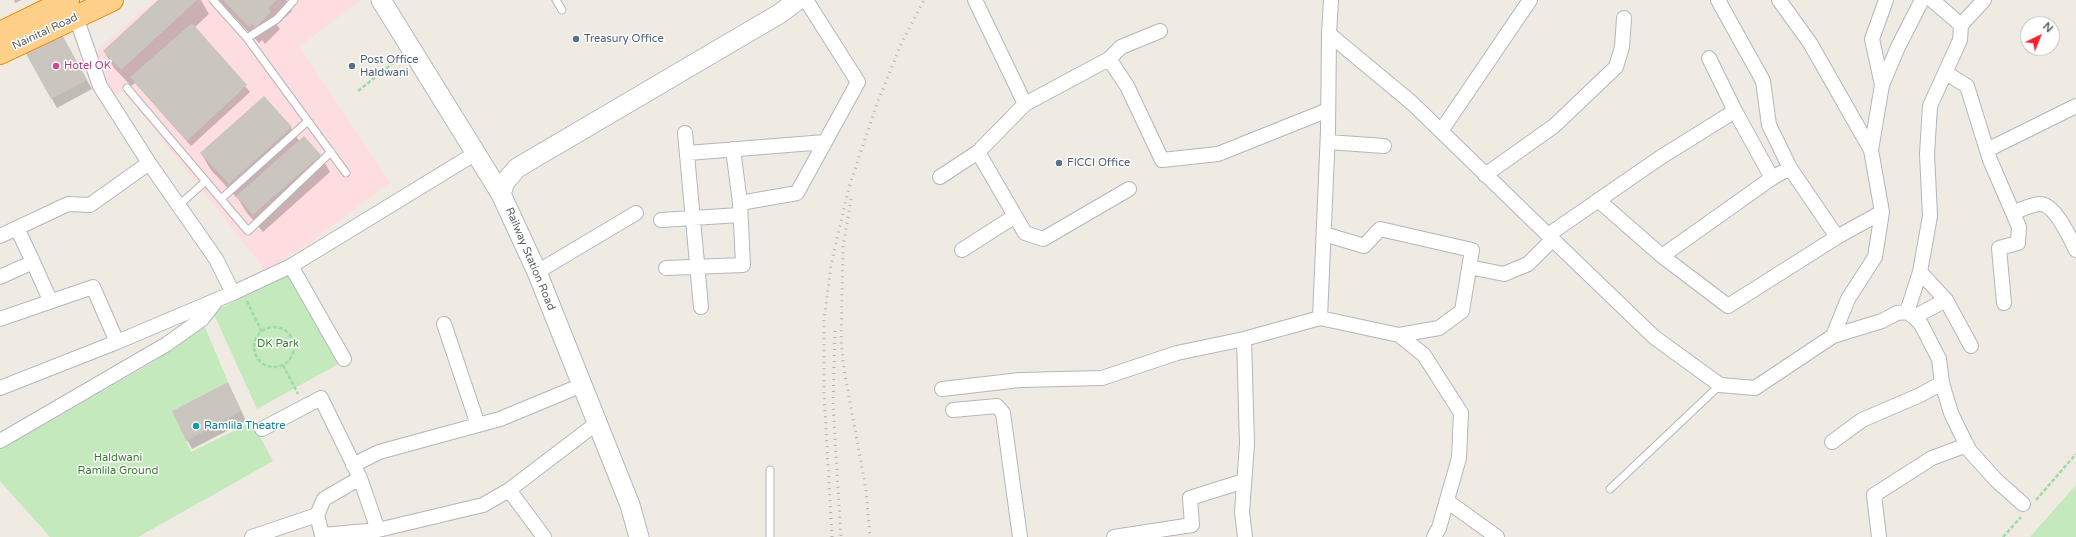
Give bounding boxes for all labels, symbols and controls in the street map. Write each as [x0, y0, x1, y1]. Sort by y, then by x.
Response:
street label: Nainital Road [10, 11, 80, 53]
north arrow [2020, 16, 2060, 56]
text: N [2040, 20, 2056, 35]
place label: Treasury Office [584, 32, 664, 46]
marker: Treasury Office [571, 34, 581, 44]
place label: Post Office Haldwani [360, 53, 419, 79]
place label: Hotel OK [64, 59, 111, 73]
marker: Hotel OK [51, 61, 61, 71]
marker: Post Office Haldwani [347, 61, 357, 71]
place label: FICCI Office [1067, 156, 1130, 170]
marker: FICCI Office [1054, 158, 1064, 168]
street label: Railway Station Road [502, 206, 558, 312]
park label: DK Park [257, 337, 299, 351]
place label: Ramlila Theatre [204, 419, 285, 433]
marker: Ramlila Theatre [191, 421, 201, 431]
park label: Haldwani Ramlila Ground [78, 451, 158, 477]

